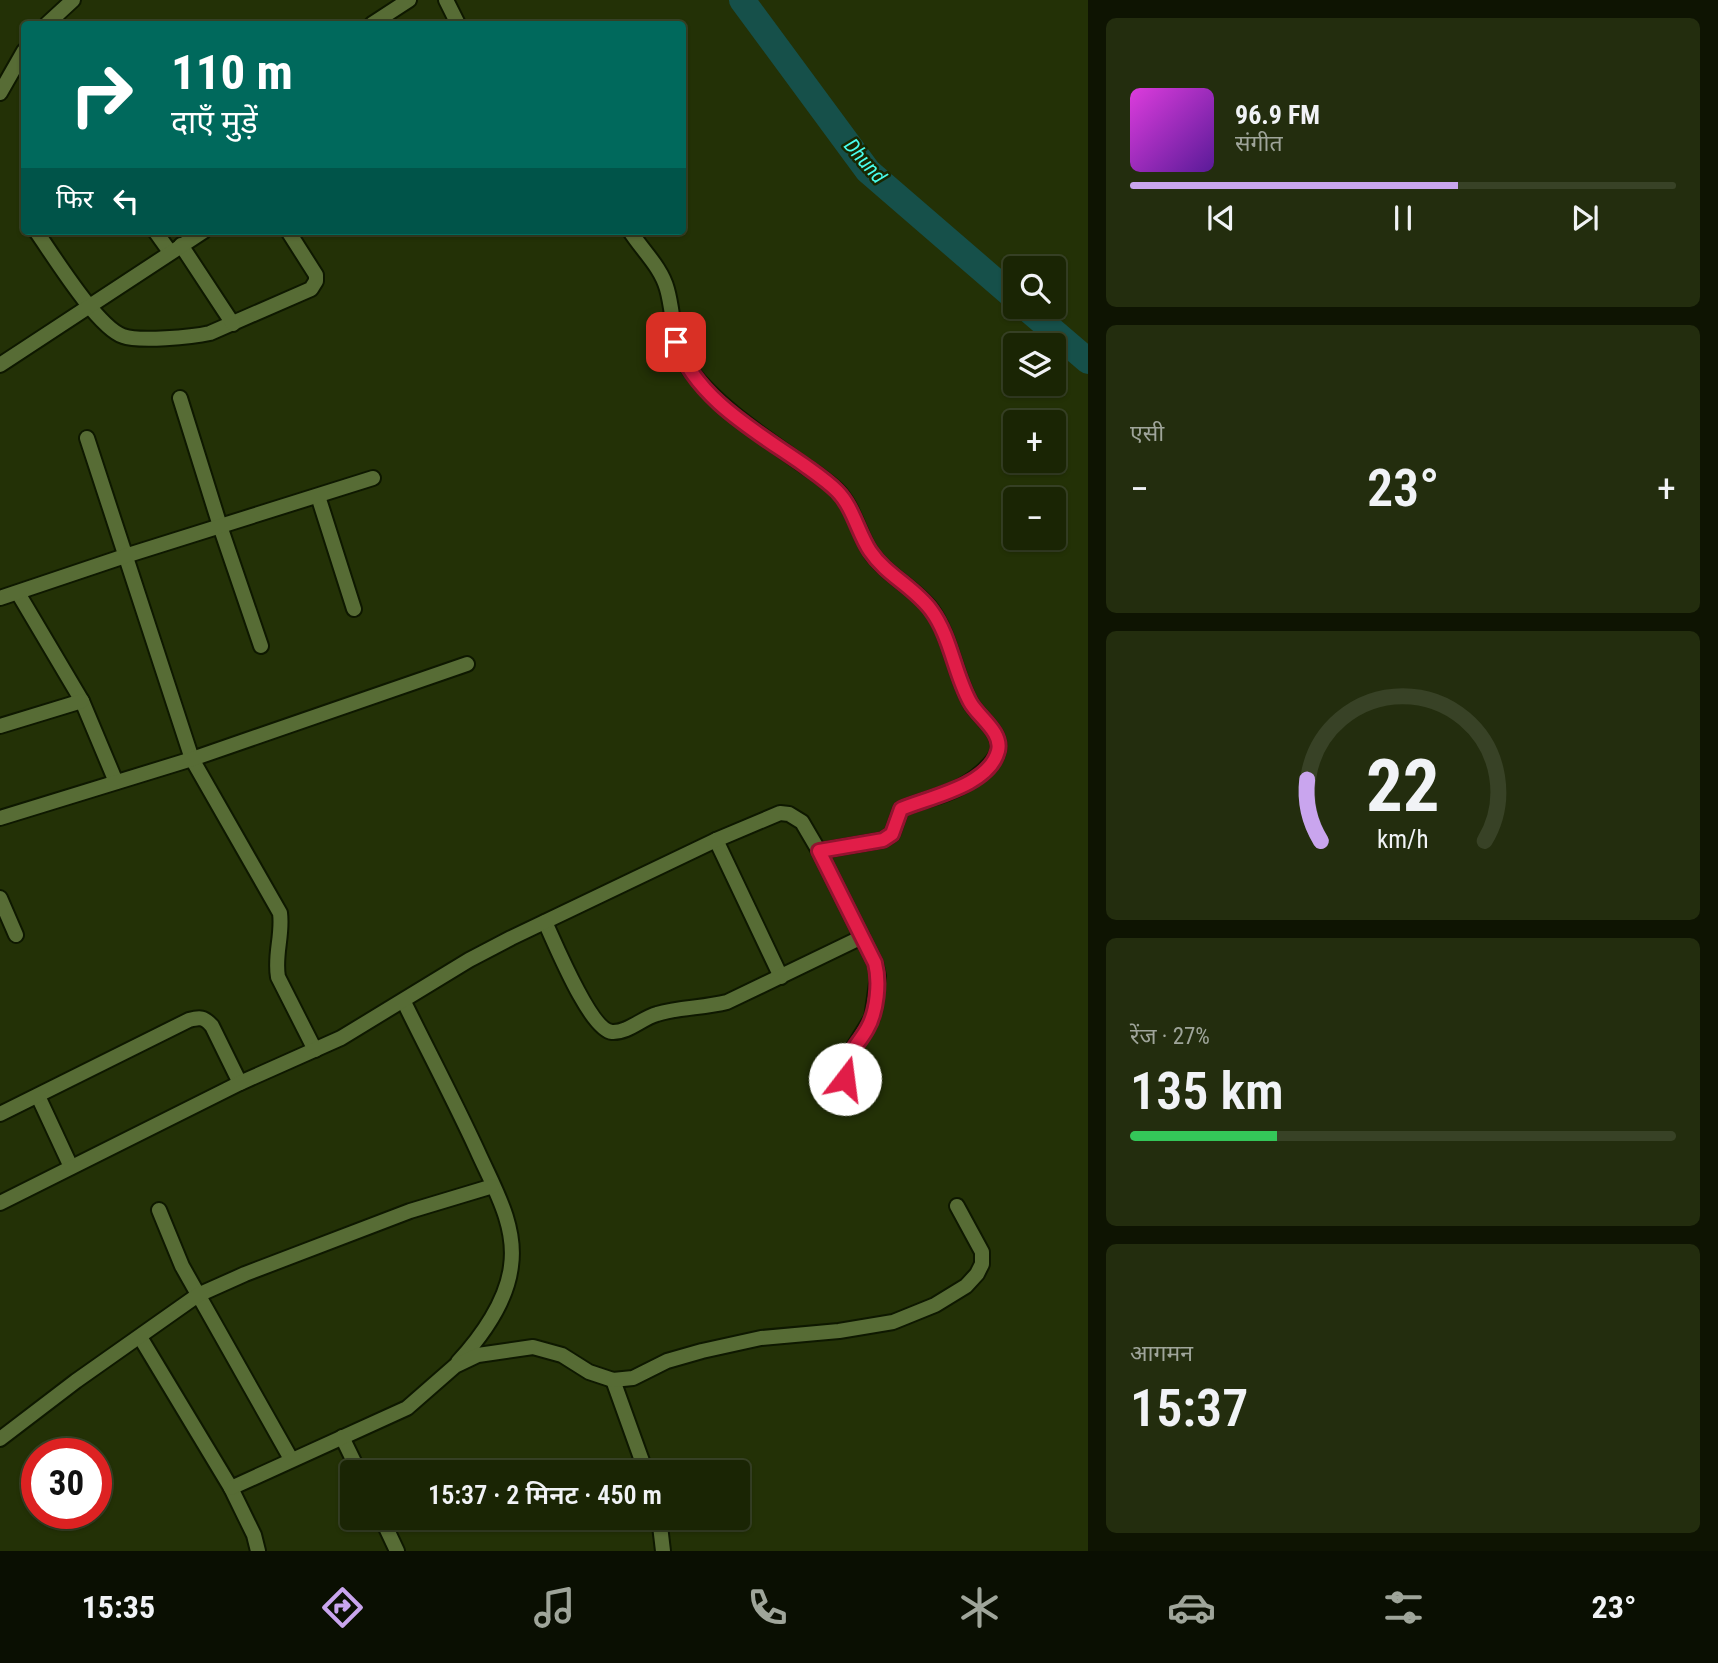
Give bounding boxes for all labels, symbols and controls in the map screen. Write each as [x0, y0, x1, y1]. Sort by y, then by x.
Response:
text: 110 m [171, 44, 293, 101]
icon: right [56, 49, 147, 140]
text: 96.9 FM [1235, 100, 1320, 130]
text: दाएँ मुड़ें [171, 103, 258, 141]
text: संगीत [1235, 130, 1283, 157]
water label: Dhund [839, 134, 891, 189]
icon: left [107, 182, 145, 220]
text: फिर [56, 184, 93, 214]
icon: previous [1202, 199, 1240, 237]
icon: pause [1384, 199, 1422, 237]
icon: next [1566, 199, 1604, 237]
map controls [1003, 256, 1066, 550]
button: search [1003, 256, 1066, 319]
pin [646, 312, 706, 372]
icon: arrive [657, 323, 695, 361]
button: layers [1003, 333, 1066, 396]
button: + [1003, 410, 1066, 473]
text: एसी [1130, 420, 1164, 447]
text: 23° [1367, 458, 1439, 519]
text: − [1130, 467, 1149, 511]
text: + [1657, 467, 1676, 511]
button: − [1003, 487, 1066, 550]
text: 22 [1366, 744, 1440, 830]
text: km/h [1377, 825, 1429, 854]
text: रेंज · 27% [1130, 1023, 1210, 1050]
position arrow [808, 1042, 882, 1116]
text: 135 km [1130, 1061, 1284, 1122]
text: आगमन [1130, 1340, 1193, 1367]
text: 15:37 [1130, 1378, 1248, 1439]
speed limit sign: 30 [21, 1438, 112, 1529]
text: 15:37 · 2 मिनट · 450 m [428, 1480, 662, 1510]
icon: directions [318, 1583, 367, 1632]
icon: music [530, 1583, 579, 1632]
icon: phone [743, 1583, 792, 1632]
icon: climate [955, 1583, 1004, 1632]
icon: car [1167, 1583, 1216, 1632]
icon: filters [1379, 1583, 1428, 1632]
text: 15:35 [82, 1588, 155, 1626]
text: 23° [1592, 1588, 1636, 1626]

